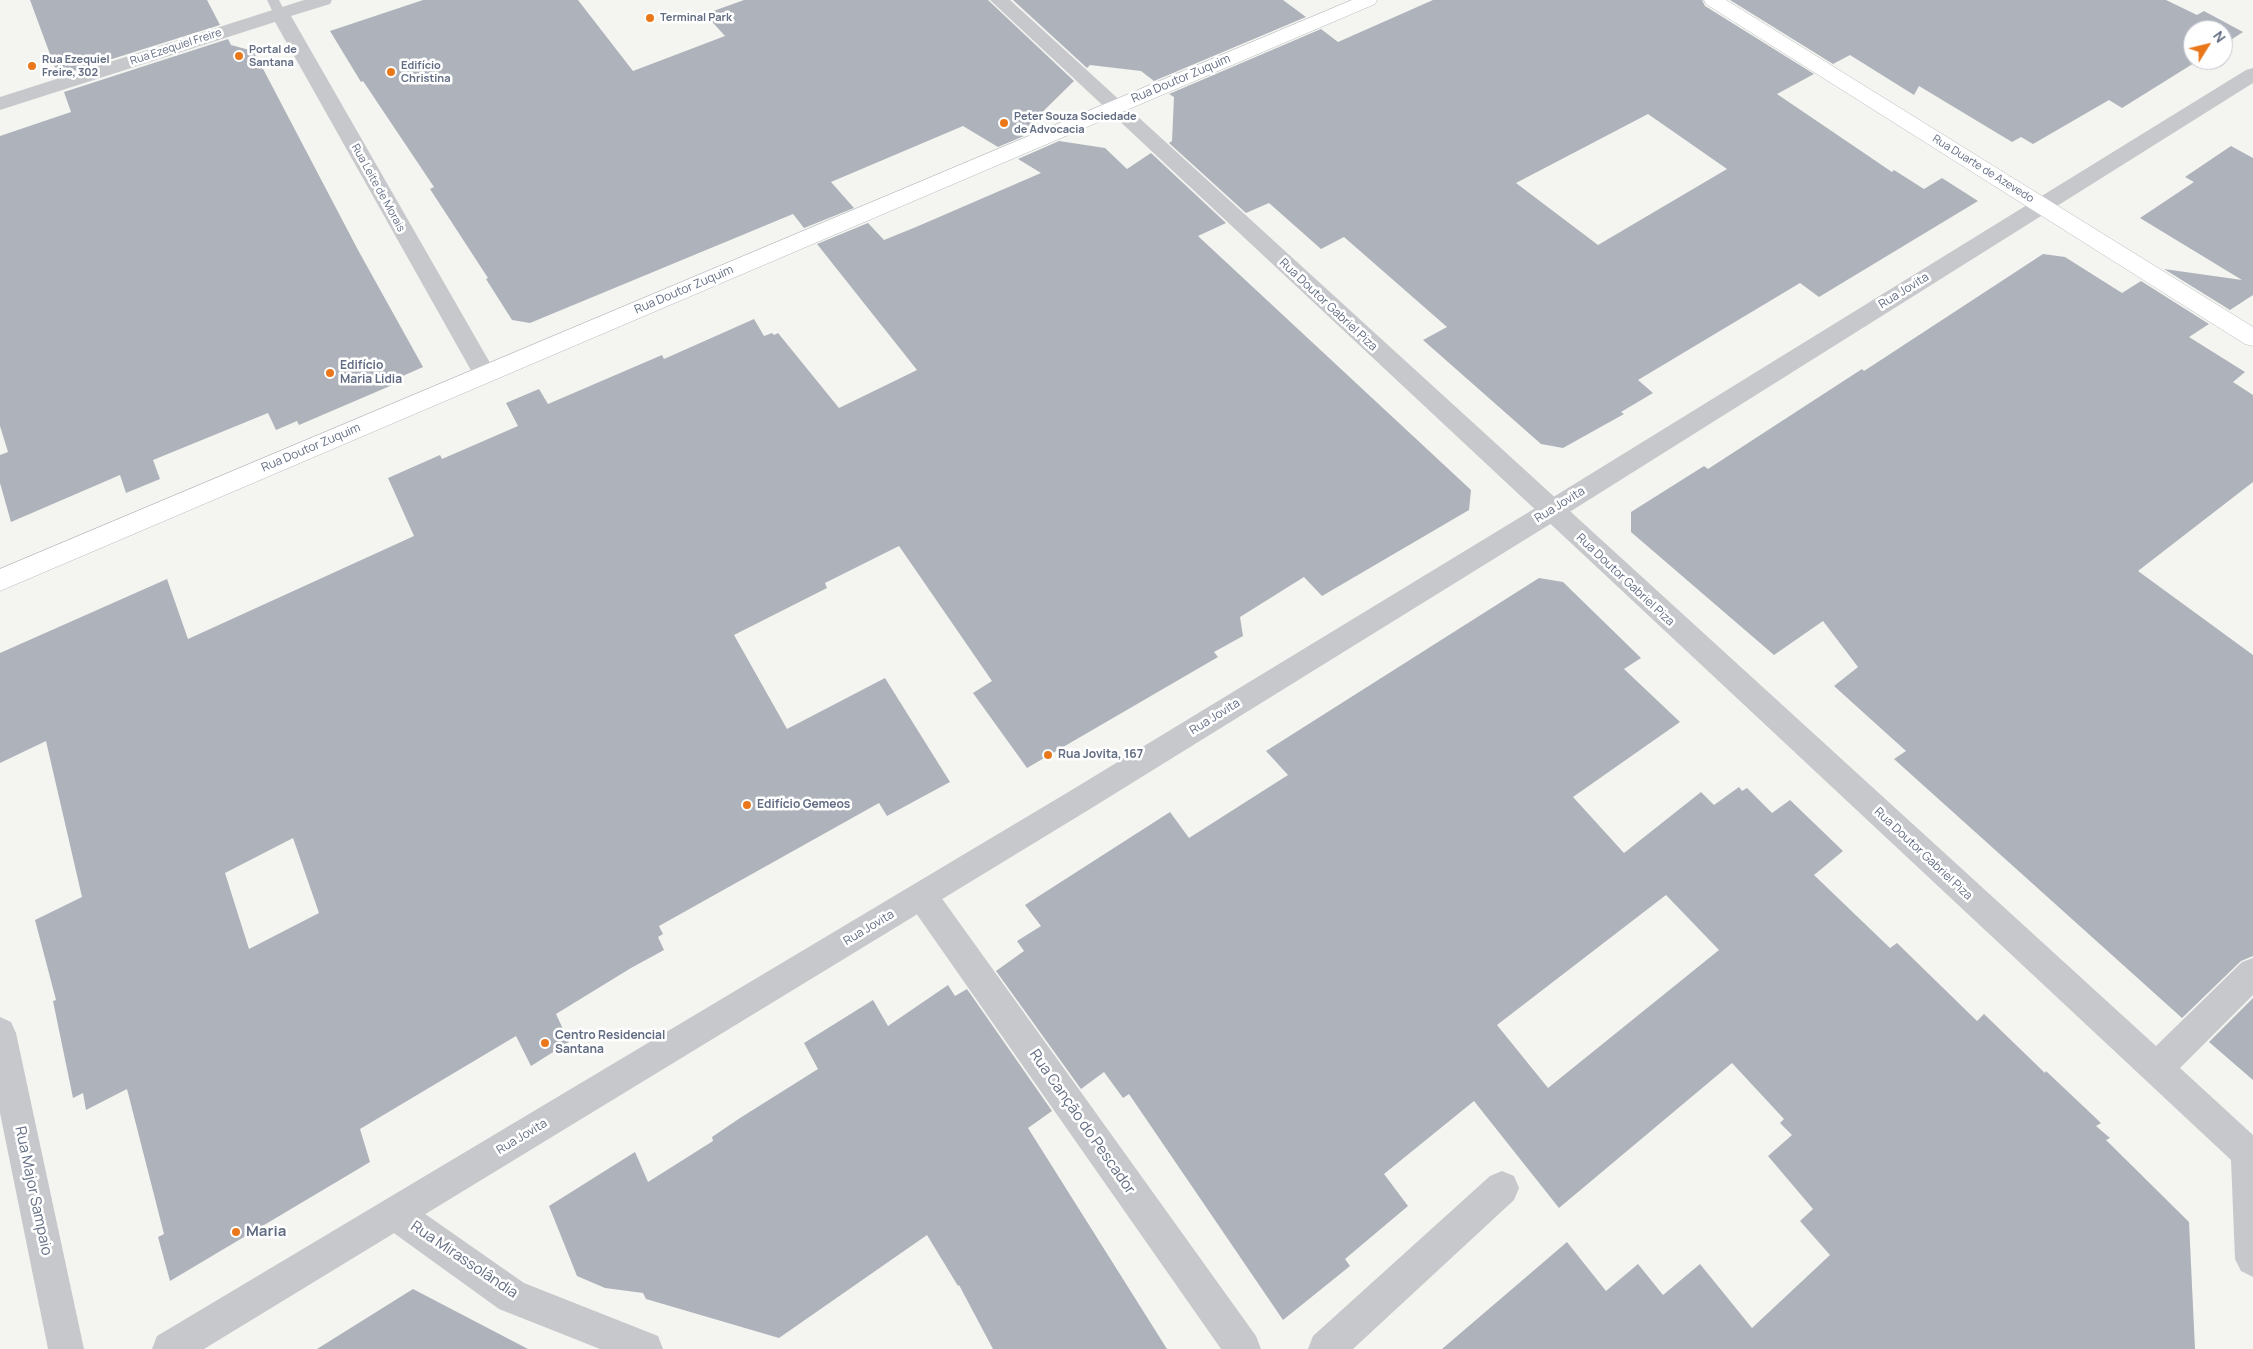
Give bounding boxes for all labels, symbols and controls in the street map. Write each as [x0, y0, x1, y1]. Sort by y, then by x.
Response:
place label: Terminal Park [660, 11, 732, 25]
marker: Terminal Park [644, 12, 656, 24]
north arrow [2183, 20, 2233, 70]
street label: Rua Ezequiel Freire [129, 26, 223, 68]
text: N [2209, 27, 2230, 46]
place label: Portal de Santana [249, 43, 297, 69]
marker: Portal de Santana [233, 50, 245, 62]
street label: Rua Doutor Zuquim [1129, 52, 1233, 106]
place label: Rua Ezequiel Freire, 302 [42, 53, 110, 79]
place label: Edifício Christina [401, 59, 450, 85]
marker: Rua Ezequiel Freire, 302 [26, 60, 38, 72]
marker: Edifício Christina [385, 66, 397, 78]
place label: Peter Souza Sociedade de Advocacia [1014, 110, 1137, 136]
marker: Peter Souza Sociedade de Advocacia [998, 117, 1010, 129]
street label: Rua Duarte de Azevedo [1930, 132, 2036, 206]
street label: Rua Leite de Morais [348, 142, 408, 234]
street label: Rua Doutor Gabriel Piza [1276, 256, 1380, 354]
street label: Rua Doutor Zuquim [632, 263, 736, 317]
street label: Rua Jovita [1876, 270, 1932, 312]
place label: Edifício Maria Lidia [340, 359, 402, 387]
marker: Edifício Maria Lidia [324, 367, 336, 379]
street label: Rua Doutor Zuquim [259, 421, 363, 475]
street label: Rua Jovita [1532, 484, 1588, 526]
street label: Rua Doutor Gabriel Piza [1573, 531, 1677, 629]
street label: Rua Jovita [1187, 696, 1243, 738]
place label: Rua Jovita, 167 [1058, 748, 1143, 762]
marker: Rua Jovita, 167 [1042, 749, 1054, 761]
place label: Edifício Gemeos [757, 798, 850, 812]
marker: Edifício Gemeos [741, 799, 753, 811]
street label: Rua Doutor Gabriel Piza [1871, 805, 1975, 903]
street label: Rua Jovita [841, 907, 897, 949]
place label: Centro Residencial Santana [555, 1029, 665, 1057]
marker: Centro Residencial Santana [539, 1037, 551, 1049]
street label: Rua Canção do Pescador [1025, 1046, 1139, 1198]
street label: Rua Jovita [494, 1116, 550, 1158]
street label: Rua Major Sampaio [11, 1125, 55, 1257]
street label: Rua Mirassolândia [407, 1218, 521, 1302]
place label: Maria [246, 1223, 286, 1241]
marker: Maria [230, 1226, 242, 1238]

